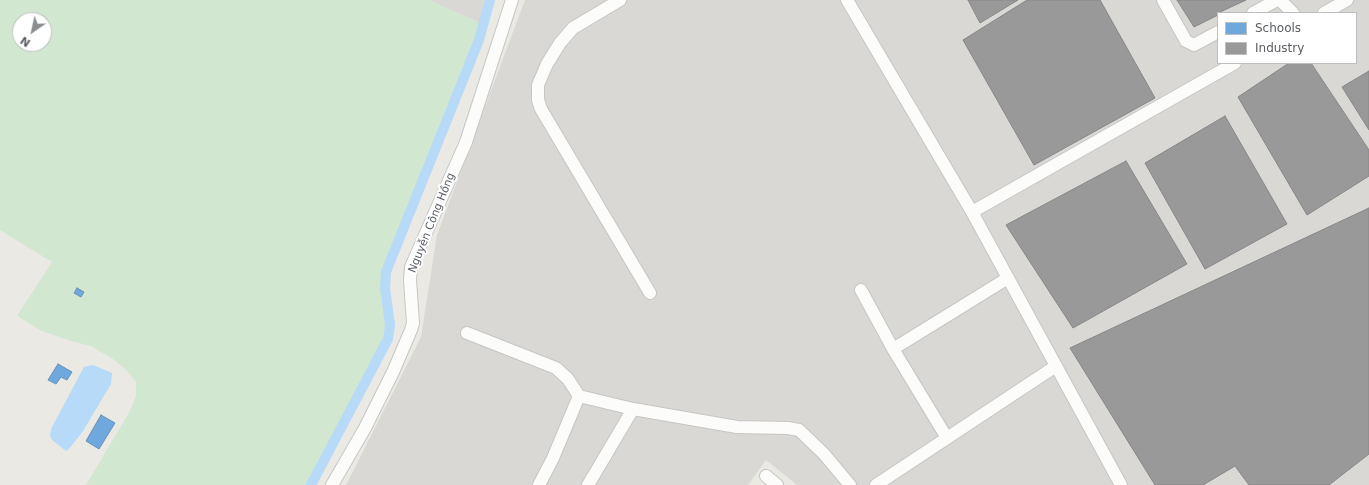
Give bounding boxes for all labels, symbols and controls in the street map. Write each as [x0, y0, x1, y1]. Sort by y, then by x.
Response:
north arrow [12, 12, 52, 52]
legend [1217, 12, 1357, 64]
text: Schools [1255, 21, 1301, 35]
text: N [18, 34, 33, 50]
text: Industry [1255, 41, 1304, 55]
street label: Nguyễn Công Hồng [406, 171, 458, 275]

